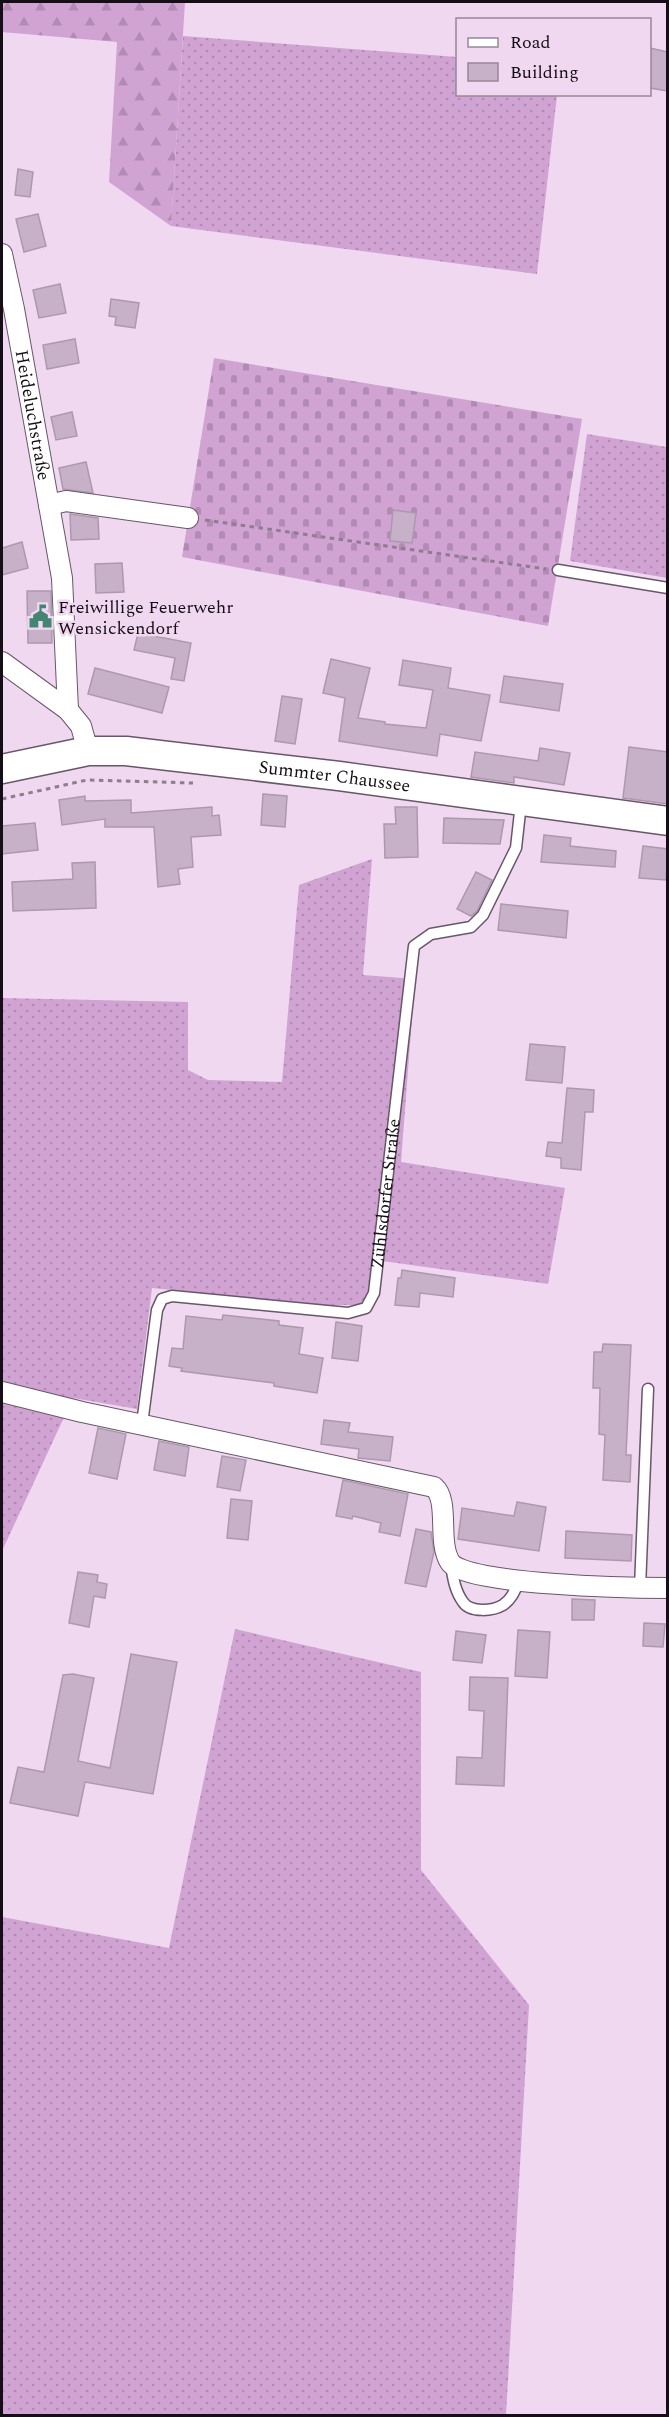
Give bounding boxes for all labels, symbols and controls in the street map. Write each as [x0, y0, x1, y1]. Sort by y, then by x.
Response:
legend [456, 18, 651, 96]
text: Road [510, 29, 551, 56]
text: Building [510, 59, 579, 86]
street label: Heideluchstraße [8, 348, 57, 483]
place label: Freiwillige Feuerwehr Wensickendorf [58, 594, 233, 642]
public building icon: Freiwillige Feuerwehr Wensickendorf [27, 604, 53, 630]
street label: Summter Chaussee [257, 754, 412, 800]
street label: Zühlsdorfer Straße [364, 1117, 408, 1270]

